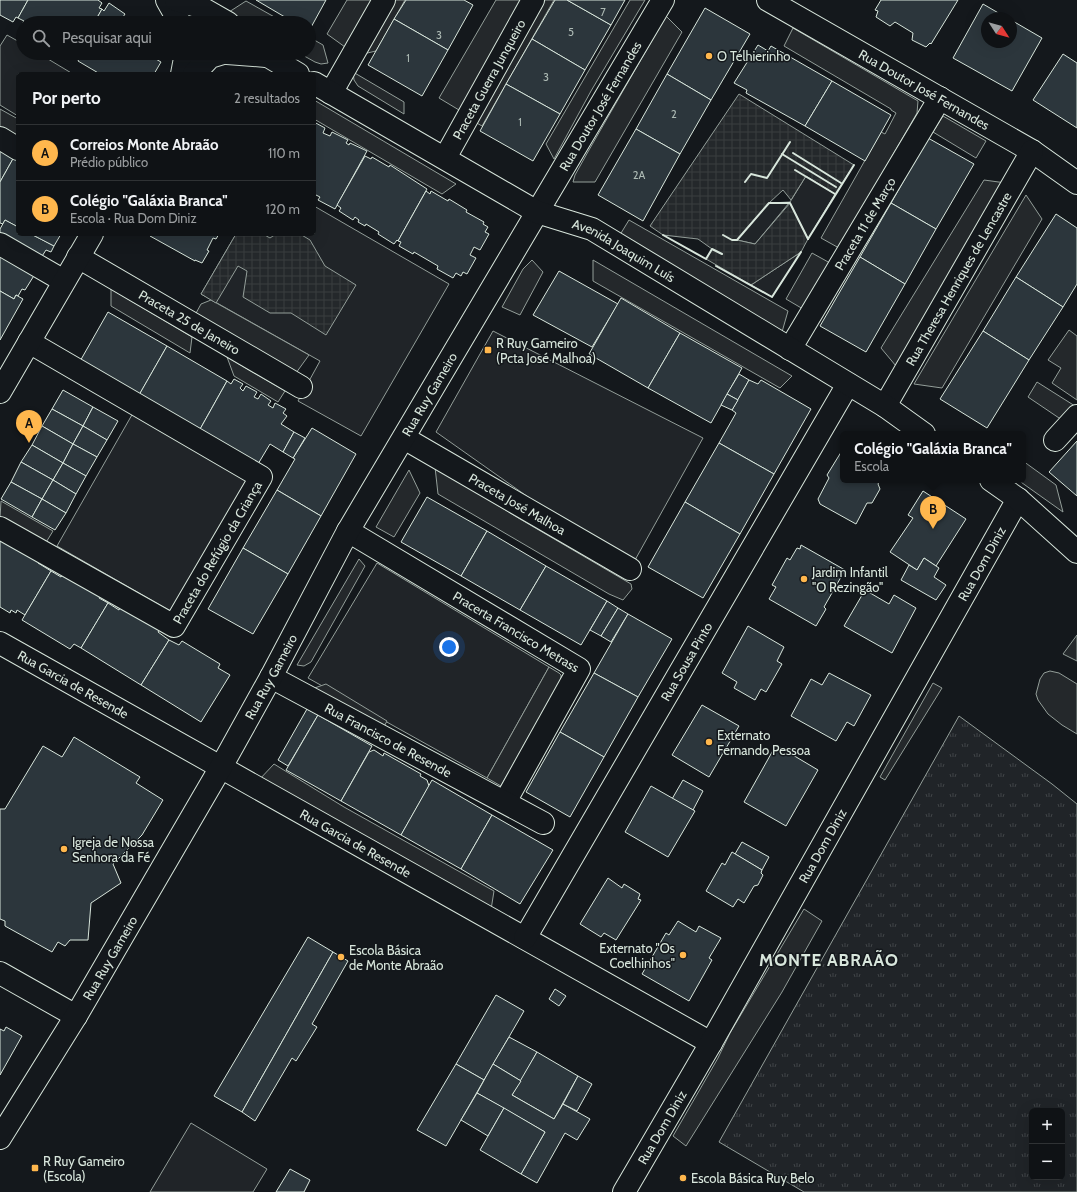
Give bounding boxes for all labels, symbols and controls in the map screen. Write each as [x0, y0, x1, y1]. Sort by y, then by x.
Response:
house number: 7 [600, 5, 606, 19]
north arrow [981, 12, 1017, 48]
search box [16, 16, 316, 60]
street label: Praceta Guerra Junqueiro [449, 17, 529, 142]
house number: 5 [568, 25, 574, 39]
icon: search [30, 27, 52, 49]
house number: 3 [436, 28, 442, 42]
text: Pesquisar aqui [62, 29, 152, 47]
street label: Rua Doutor José Fernandes [555, 38, 645, 174]
street label: Rua Doutor José Fernandes [856, 46, 993, 133]
place label: O Telhierinho [717, 48, 790, 64]
house number: 1 [406, 51, 410, 65]
marker: O Telhierinho [704, 51, 714, 61]
house number: 3 [543, 70, 549, 84]
text: Por perto [32, 88, 101, 108]
text: 2 resultados [234, 90, 300, 106]
house number: 2 [671, 107, 677, 121]
house number: 1 [518, 115, 522, 129]
text: Correios Monte Abraão [70, 136, 218, 154]
text: A [41, 145, 49, 161]
text: 110 m [268, 145, 300, 161]
text: Prédio público [70, 154, 148, 170]
house number: 2A [633, 168, 645, 182]
street label: Praceta 11 de Março [831, 174, 899, 273]
street label: Rua Theresa Henriques de Lencastre [902, 189, 1015, 368]
text: Colégio "Galáxia Branca" [70, 192, 228, 210]
text: B [41, 201, 49, 217]
text: 120 m [266, 201, 300, 217]
text: Escola · Rua Dom Diniz [70, 210, 197, 226]
street label: Avenida Joaquim Luís [570, 215, 679, 286]
street label: Praceta 25 de Janeiro [136, 286, 243, 358]
place label: R Ruy Gameiro (Pcta José Malhoa) [496, 335, 596, 366]
marker: R Ruy Gameiro (Pcta José Malhoa) [483, 345, 493, 355]
street label: Rua Ruy Gameiro [398, 349, 460, 439]
pin: A [16, 410, 42, 443]
popup [840, 431, 1026, 483]
text: Colégio "Galáxia Branca" [854, 440, 1012, 458]
text: Escola [854, 458, 889, 474]
street label: Praceta José Malhoa [466, 469, 569, 538]
street label: Praceta do Refúgio da Criança [169, 477, 265, 627]
pin: B [920, 496, 946, 529]
street label: Rua Dom Diniz [954, 524, 1009, 604]
place label: Jardim Infantil "O Rezingão" [811, 564, 888, 595]
marker: Jardim Infantil "O Rezingão" [799, 574, 809, 584]
street label: Pracerta Francisco Metrass [450, 588, 583, 676]
street label: Rua Sousa Pinto [657, 619, 715, 704]
street label: Rua Ruy Gameiro [241, 631, 300, 722]
your location [439, 637, 459, 657]
street label: Rua Garcia de Resende [15, 647, 132, 722]
street label: Rua Francisco de Resende [322, 699, 455, 781]
place label: Externato Fernando Pessoa [717, 727, 811, 758]
marker: Externato Fernando Pessoa [704, 737, 714, 747]
street label: Rua Garcia de Resende [297, 805, 414, 881]
street label: Rua Dom Diniz [795, 806, 850, 886]
place label: Igreja de Nossa Senhora da Fé [72, 834, 155, 865]
marker: Igreja de Nossa Senhora da Fé [59, 844, 69, 854]
street label: Rua Ruy Gameiro [79, 913, 141, 1003]
place label: Externato "Os Coelhinhos" [599, 940, 676, 971]
place label: Escola Básica de Monte Abraão [349, 942, 443, 973]
marker: Externato "Os Coelhinhos" [678, 950, 688, 960]
district label: MONTE ABRAÃO [759, 950, 899, 970]
marker: Escola Básica de Monte Abraão [336, 952, 346, 962]
street label: Rua Dom Diniz [634, 1087, 690, 1167]
map controls [1029, 1108, 1065, 1180]
button: + [1029, 1108, 1065, 1144]
button: − [1029, 1144, 1065, 1180]
place label: R Ruy Gameiro (Escola) [43, 1153, 125, 1184]
marker: R Ruy Gameiro (Escola) [30, 1163, 40, 1173]
place label: Escola Básica Ruy Belo [691, 1170, 814, 1186]
marker: Escola Básica Ruy Belo [678, 1173, 688, 1183]

